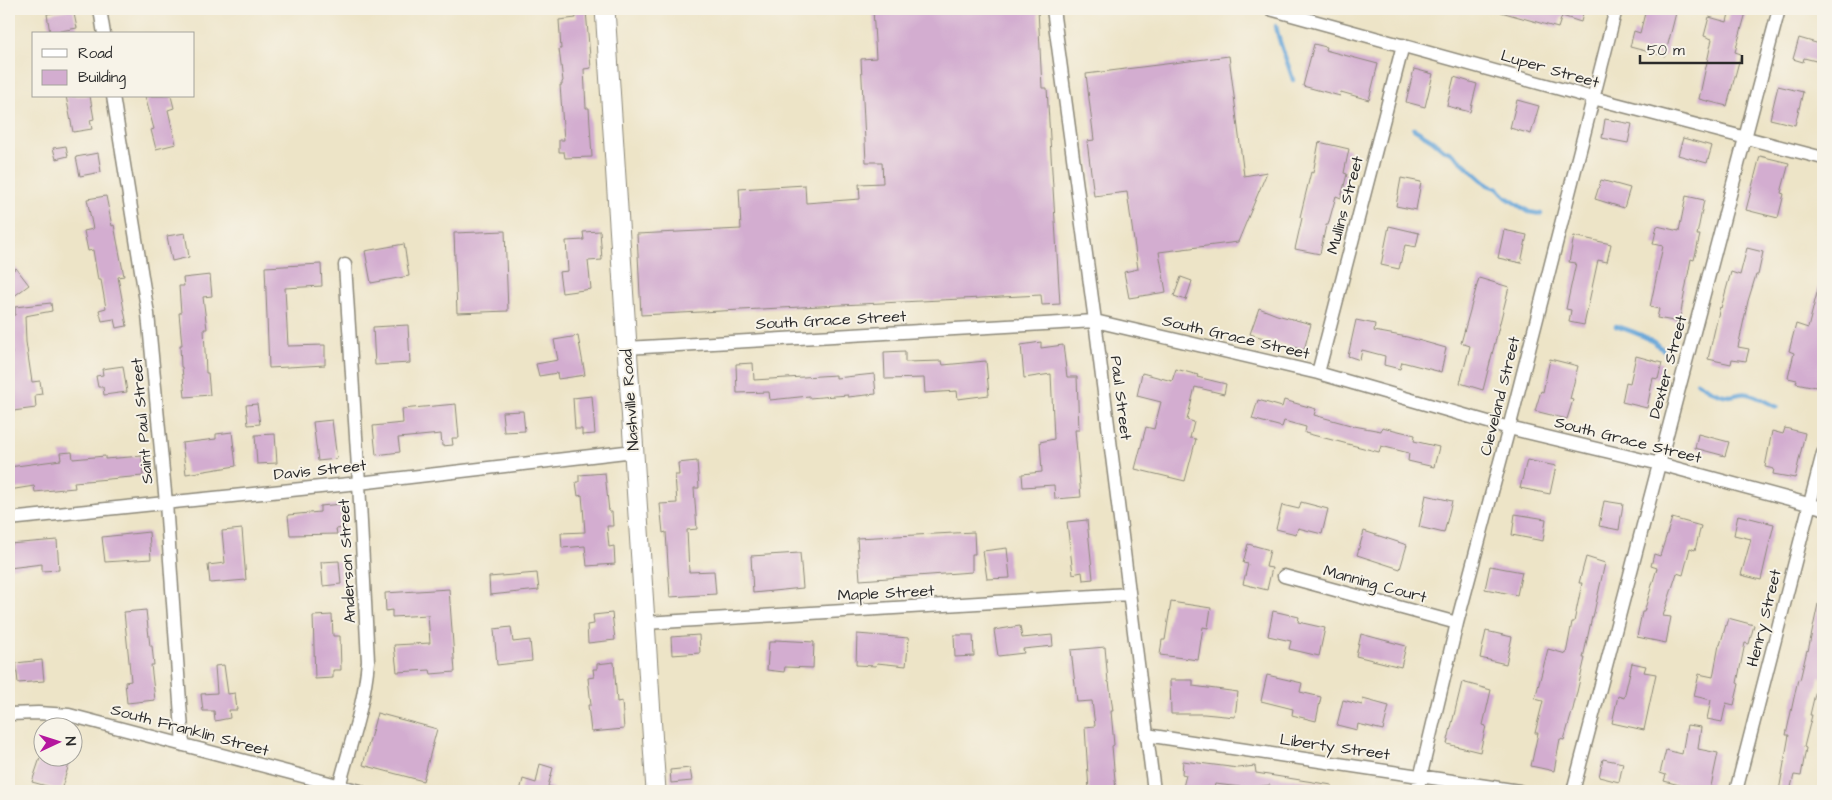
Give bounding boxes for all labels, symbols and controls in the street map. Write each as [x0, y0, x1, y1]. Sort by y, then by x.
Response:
legend [32, 32, 195, 98]
scale bar [1640, 32, 1742, 64]
text: 50 m [1647, 40, 1685, 61]
text: Road [78, 43, 113, 64]
street label: Luper Street [1498, 44, 1602, 94]
text: Building [78, 67, 126, 89]
street label: Mullins Street [1321, 153, 1369, 256]
street label: South Grace Street [755, 305, 907, 335]
street label: South Grace Street [1160, 309, 1312, 365]
street label: Dexter Street [1644, 312, 1693, 421]
street label: Cleveland Street [1475, 334, 1526, 458]
street label: Nashville Road [615, 349, 645, 451]
street label: Paul Street [1105, 355, 1137, 442]
street label: Saint Paul Street [125, 357, 158, 485]
street label: South Grace Street [1552, 411, 1704, 469]
street label: Davis Street [273, 454, 368, 486]
street label: Anderson Street [333, 498, 361, 624]
street label: Manning Court [1321, 560, 1430, 609]
street label: Henry Street [1741, 566, 1788, 669]
street label: Maple Street [837, 579, 936, 607]
street label: South Franklin Street [109, 698, 272, 762]
north arrow [32, 718, 82, 768]
street label: Liberty Street [1278, 728, 1392, 767]
text: N [60, 736, 80, 746]

